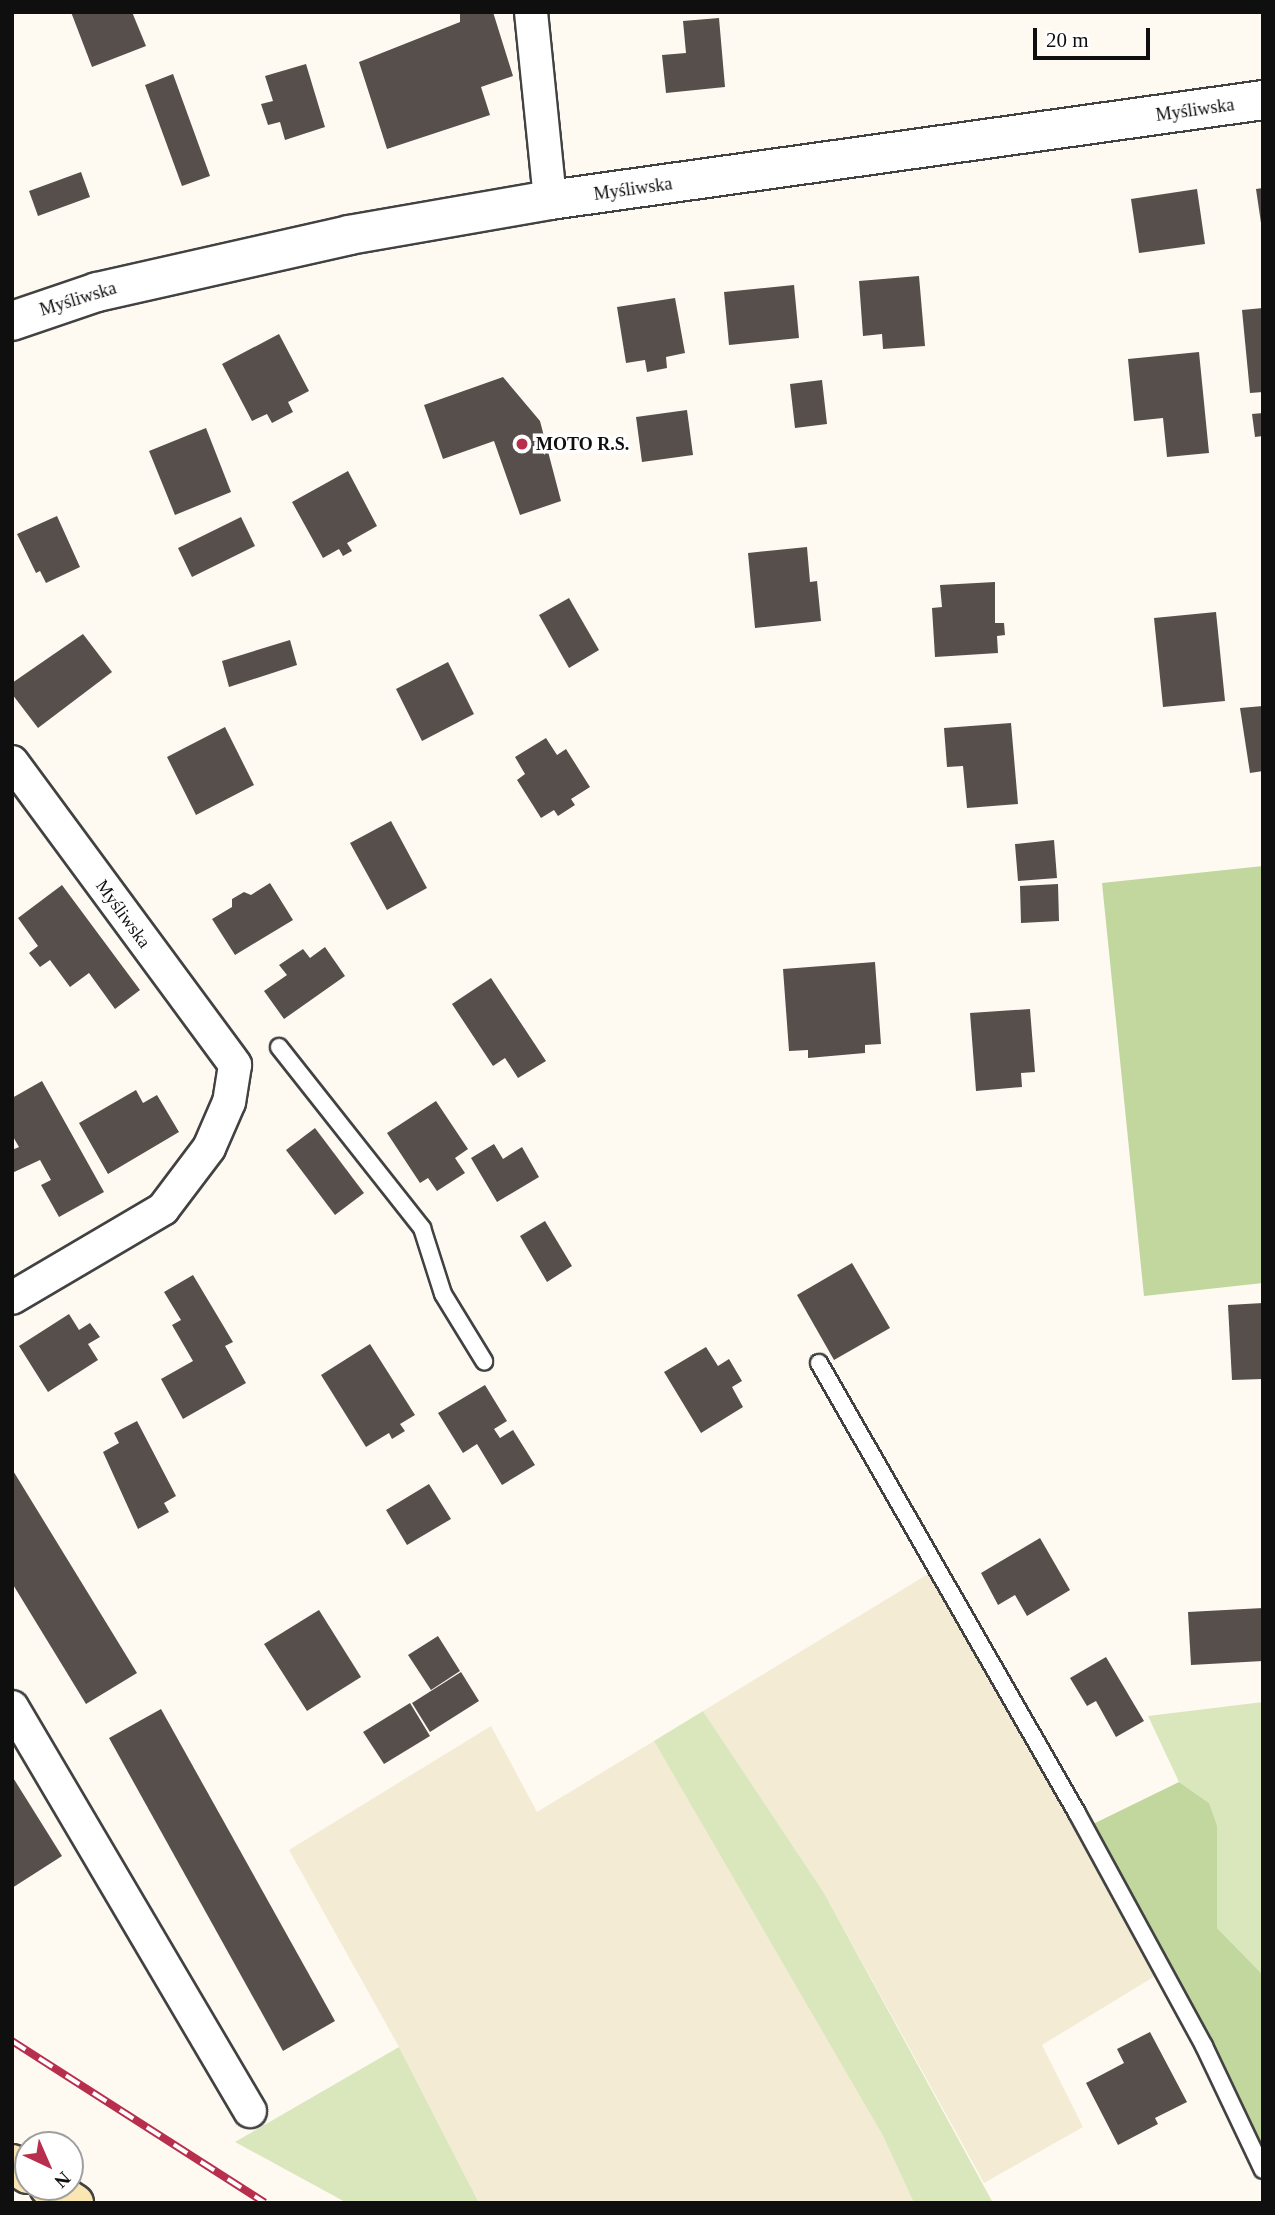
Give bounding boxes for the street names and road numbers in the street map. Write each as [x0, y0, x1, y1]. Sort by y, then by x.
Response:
street label: Myśliwska [1154, 94, 1236, 126]
street label: Myśliwska [592, 173, 674, 205]
street label: Myśliwska [37, 277, 119, 321]
street label: Myśliwska [91, 876, 155, 952]

